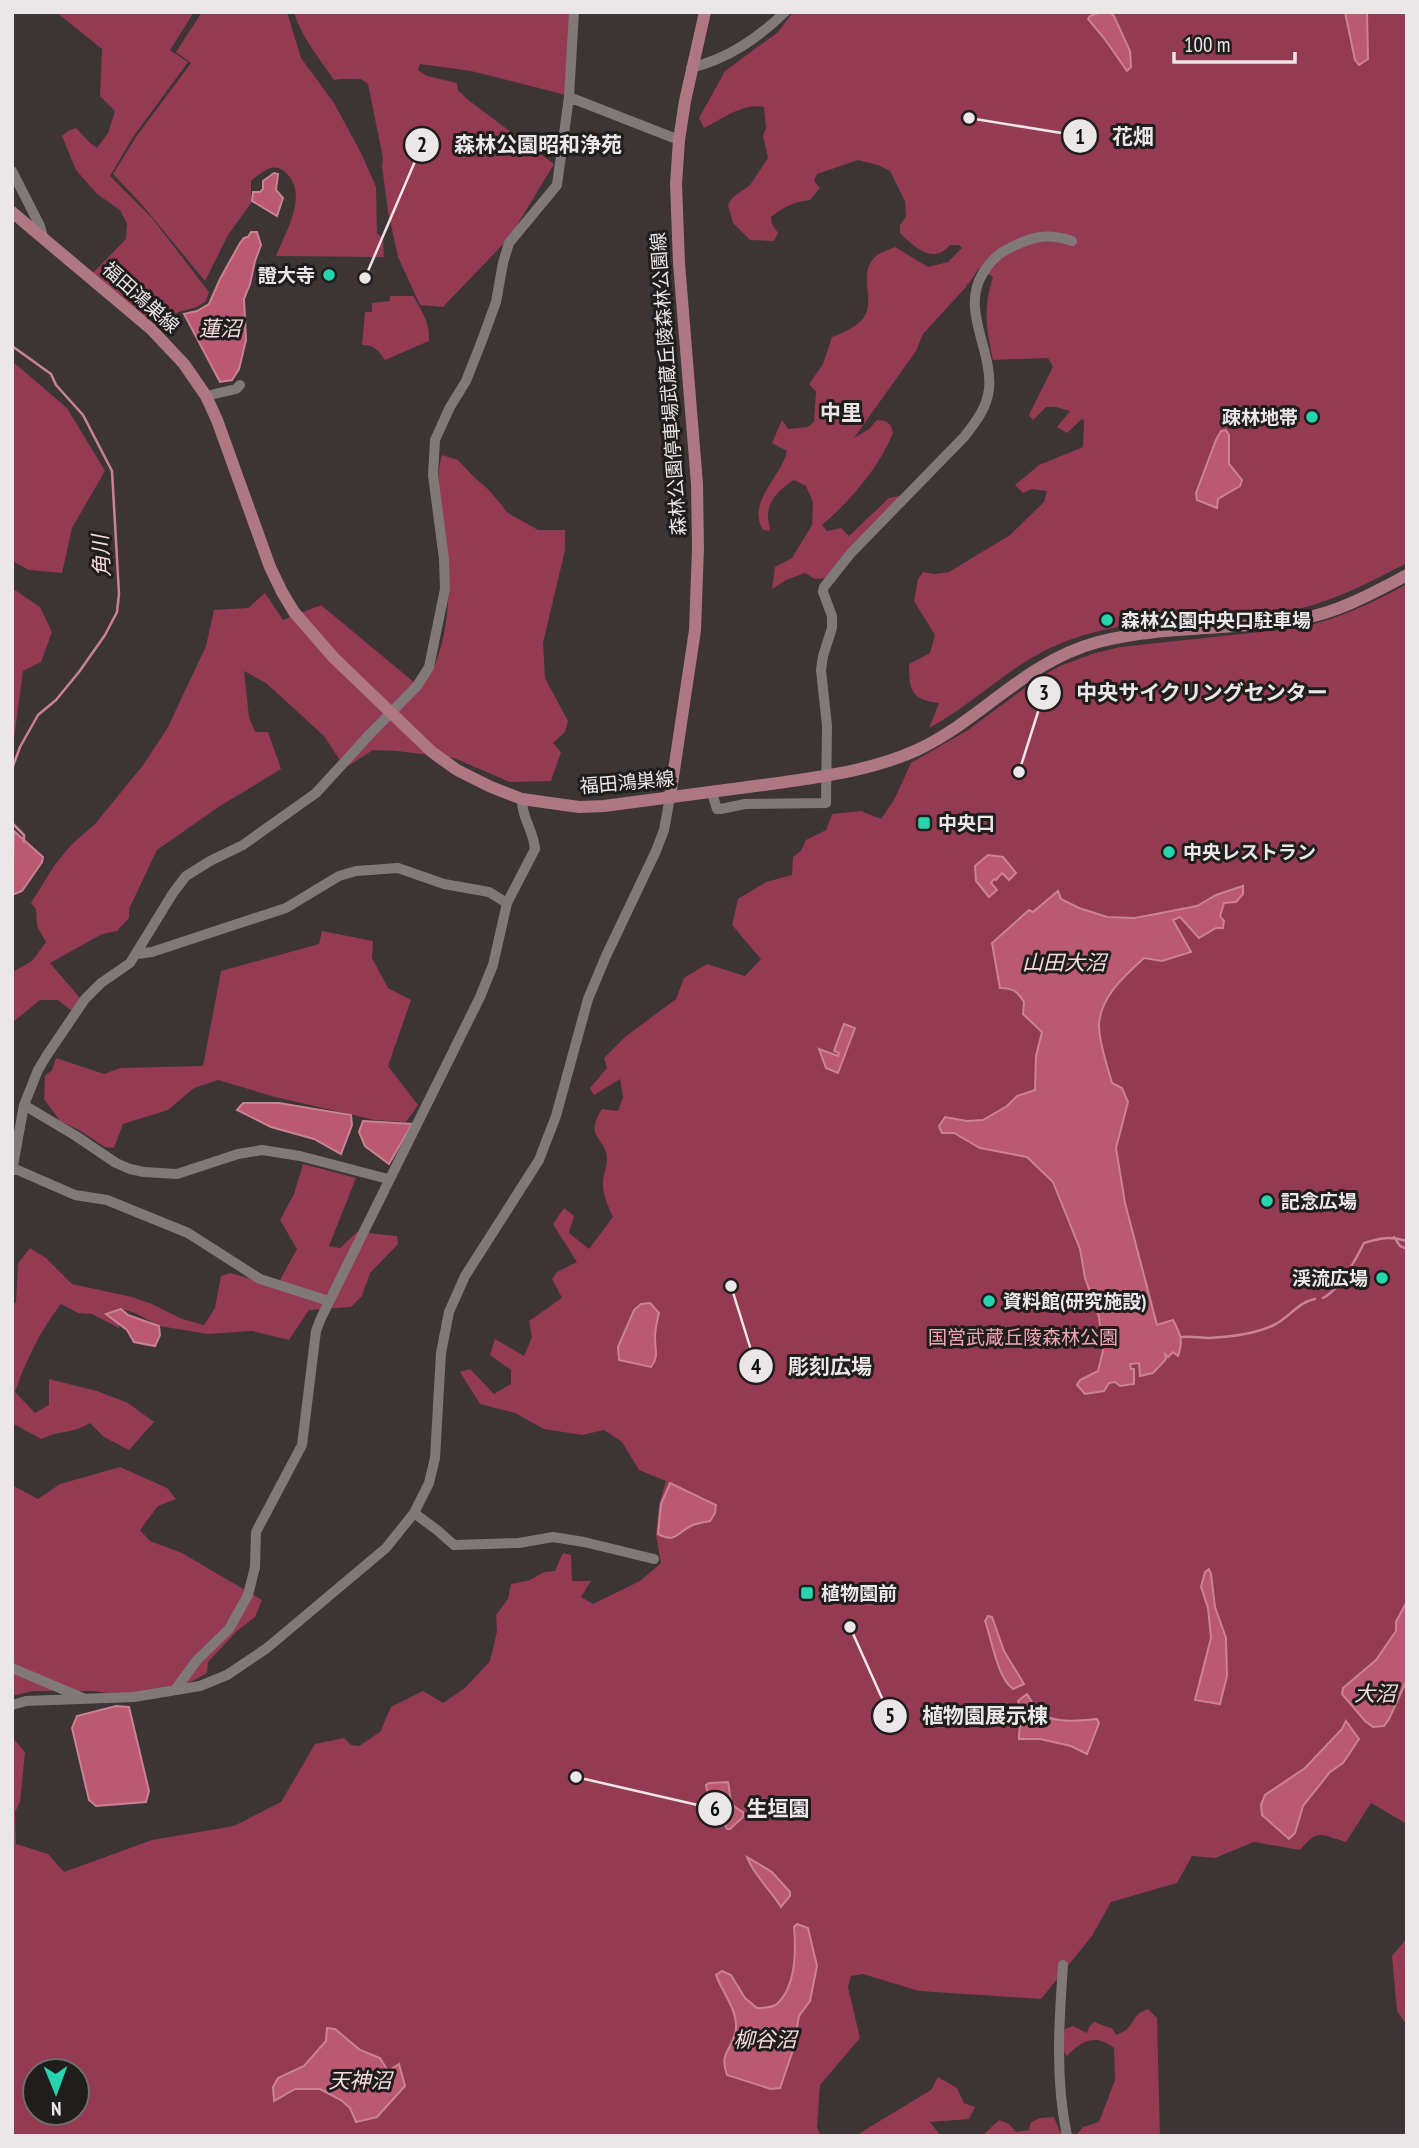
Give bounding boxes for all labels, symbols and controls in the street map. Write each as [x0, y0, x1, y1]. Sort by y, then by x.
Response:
scale bar [1174, 21, 1295, 65]
text: 100 m [1184, 31, 1230, 58]
callout: 花畑 [1063, 115, 1168, 157]
text: 1 [1075, 123, 1085, 150]
text: 花畑 [1112, 123, 1154, 150]
callout: 森林公園昭和浄苑 [405, 124, 636, 166]
text: 2 [417, 131, 427, 158]
text: 森林公園昭和浄苑 [454, 131, 622, 158]
street label: 森林公園停車場武蔵丘陵森林公園線 [645, 232, 691, 536]
street label: 福田鴻巣線 [98, 256, 184, 338]
place label: 證大寺 [258, 263, 315, 287]
marker: 證大寺 [321, 267, 337, 283]
water label: 蓮沼 [199, 315, 244, 342]
district label: 中里 [820, 399, 862, 426]
place label: 疎林地帯 [1222, 405, 1298, 429]
marker: 疎林地帯 [1304, 409, 1320, 425]
water label: 角川 [86, 532, 116, 578]
place label: 森林公園中央口駐車場 [1121, 608, 1311, 632]
marker: 森林公園中央口駐車場 [1099, 612, 1115, 628]
callout: 中央サイクリングセンター [1027, 672, 1342, 714]
text: 3 [1039, 679, 1049, 706]
text: 中央サイクリングセンター [1076, 679, 1328, 706]
street label: 福田鴻巣線 [579, 766, 675, 798]
place label: 中央口 [938, 811, 995, 835]
marker: 中央口 [916, 815, 932, 831]
place label: 中央レストラン [1183, 840, 1316, 864]
marker: 中央レストラン [1161, 844, 1177, 860]
water label: 山田大沼 [1022, 949, 1109, 976]
place label: 記念広場 [1281, 1189, 1357, 1213]
marker: 記念広場 [1259, 1193, 1275, 1209]
place label: 渓流広場 [1292, 1266, 1368, 1290]
marker: 渓流広場 [1374, 1270, 1390, 1286]
place label: 資料館(研究施設) [1003, 1289, 1147, 1313]
marker: 資料館(研究施設) [981, 1293, 997, 1309]
park label: 国営武蔵丘陵森林公園 [928, 1325, 1118, 1349]
callout: 彫刻広場 [739, 1345, 886, 1387]
text: 4 [751, 1353, 761, 1380]
text: 彫刻広場 [788, 1353, 872, 1380]
place label: 植物園前 [821, 1581, 897, 1605]
marker: 植物園前 [799, 1585, 815, 1601]
water label: 大沼 [1354, 1680, 1399, 1707]
callout: 植物園展示棟 [873, 1695, 1062, 1737]
text: 5 [885, 1702, 895, 1729]
text: 植物園展示棟 [922, 1702, 1048, 1729]
callout: 生垣園 [697, 1788, 823, 1830]
text: 6 [710, 1795, 720, 1822]
text: 生垣園 [747, 1795, 810, 1822]
water label: 柳谷沼 [734, 2026, 799, 2053]
north arrow [21, 2057, 91, 2127]
water label: 天神沼 [329, 2067, 394, 2094]
text: N [51, 2097, 62, 2121]

